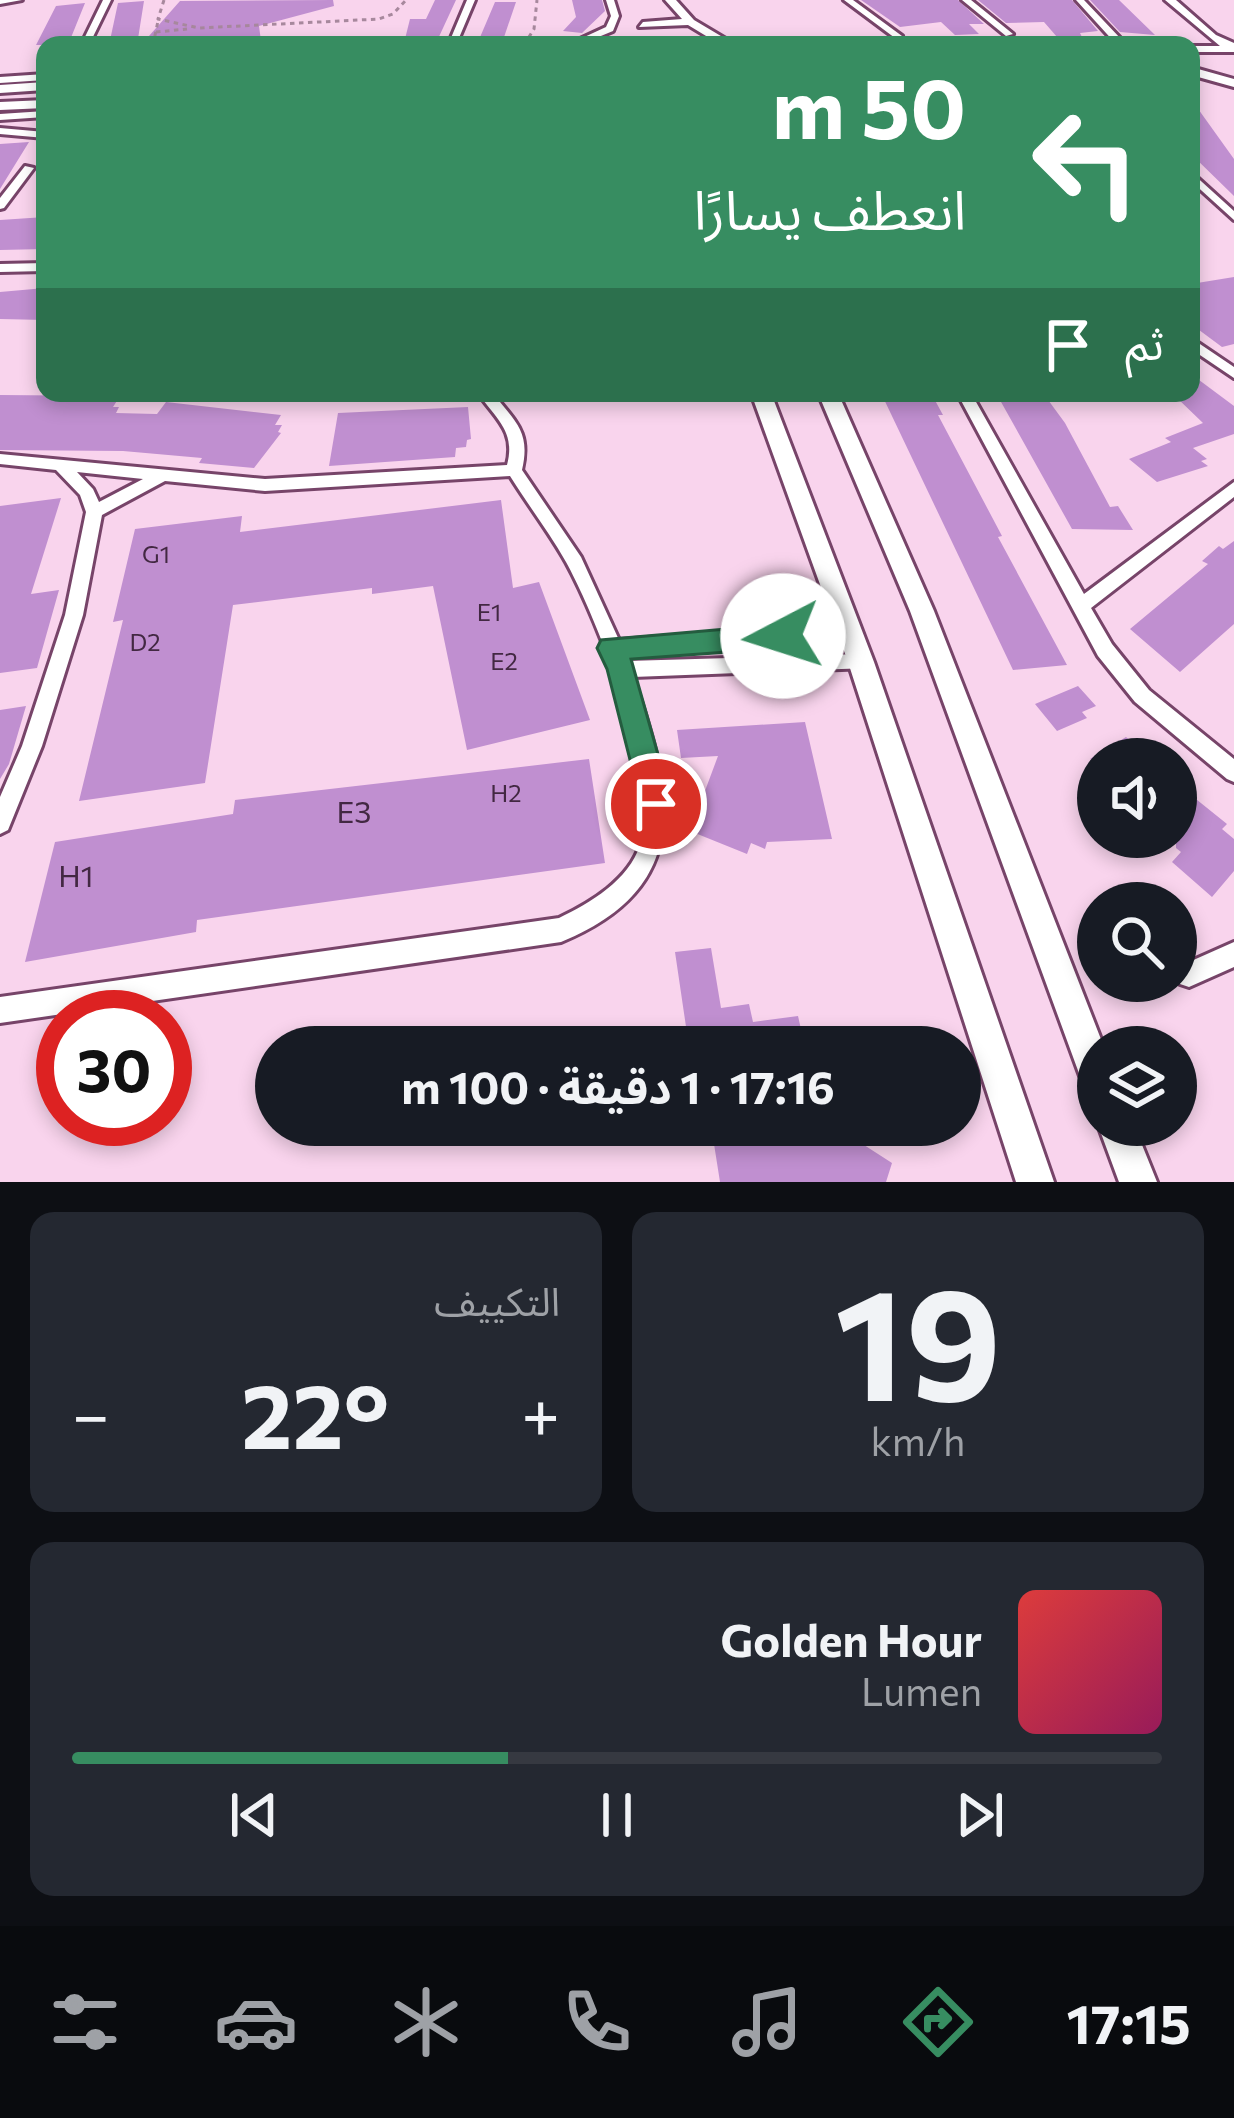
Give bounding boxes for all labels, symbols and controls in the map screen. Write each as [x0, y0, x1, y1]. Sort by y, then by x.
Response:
text: 50 m [772, 54, 966, 156]
icon: left [1008, 84, 1164, 240]
text: انعطف يسارًا [693, 175, 966, 241]
icon: arrive [1035, 312, 1101, 378]
text: ثم [1125, 314, 1164, 369]
house number: G1 [142, 539, 170, 568]
position arrow [720, 573, 846, 699]
house number: E1 [477, 597, 501, 626]
house number: D2 [130, 627, 160, 656]
house number: E2 [490, 646, 518, 675]
map controls [1077, 738, 1197, 1146]
button: sound [1077, 738, 1197, 858]
pin [605, 753, 707, 855]
icon: arrive [623, 771, 689, 837]
house number: H2 [490, 778, 522, 807]
house number: E3 [337, 792, 371, 829]
house number: H1 [58, 856, 94, 893]
button: search [1077, 882, 1197, 1002]
speed limit sign: 30 [36, 990, 192, 1146]
button: layers [1077, 1026, 1197, 1146]
text: 17:16 · 1 دقيقة · 100 m [401, 1058, 835, 1113]
text: 19 [835, 1242, 1001, 1433]
text: التكييف [434, 1276, 560, 1324]
text: 22° [241, 1357, 389, 1468]
text: − [72, 1372, 110, 1453]
text: + [521, 1372, 560, 1453]
text: km/h [871, 1416, 965, 1464]
text: Golden Hour [721, 1611, 982, 1666]
text: Lumen [861, 1666, 982, 1714]
icon: previous [221, 1782, 287, 1848]
icon: pause [584, 1782, 650, 1848]
icon: next [947, 1782, 1013, 1848]
icon: filters [43, 1980, 127, 2064]
icon: car [214, 1980, 298, 2064]
icon: climate [384, 1980, 468, 2064]
icon: phone [555, 1980, 639, 2064]
icon: music [725, 1980, 809, 2064]
icon: directions [896, 1980, 980, 2064]
text: 17:15 [1066, 1989, 1191, 2055]

